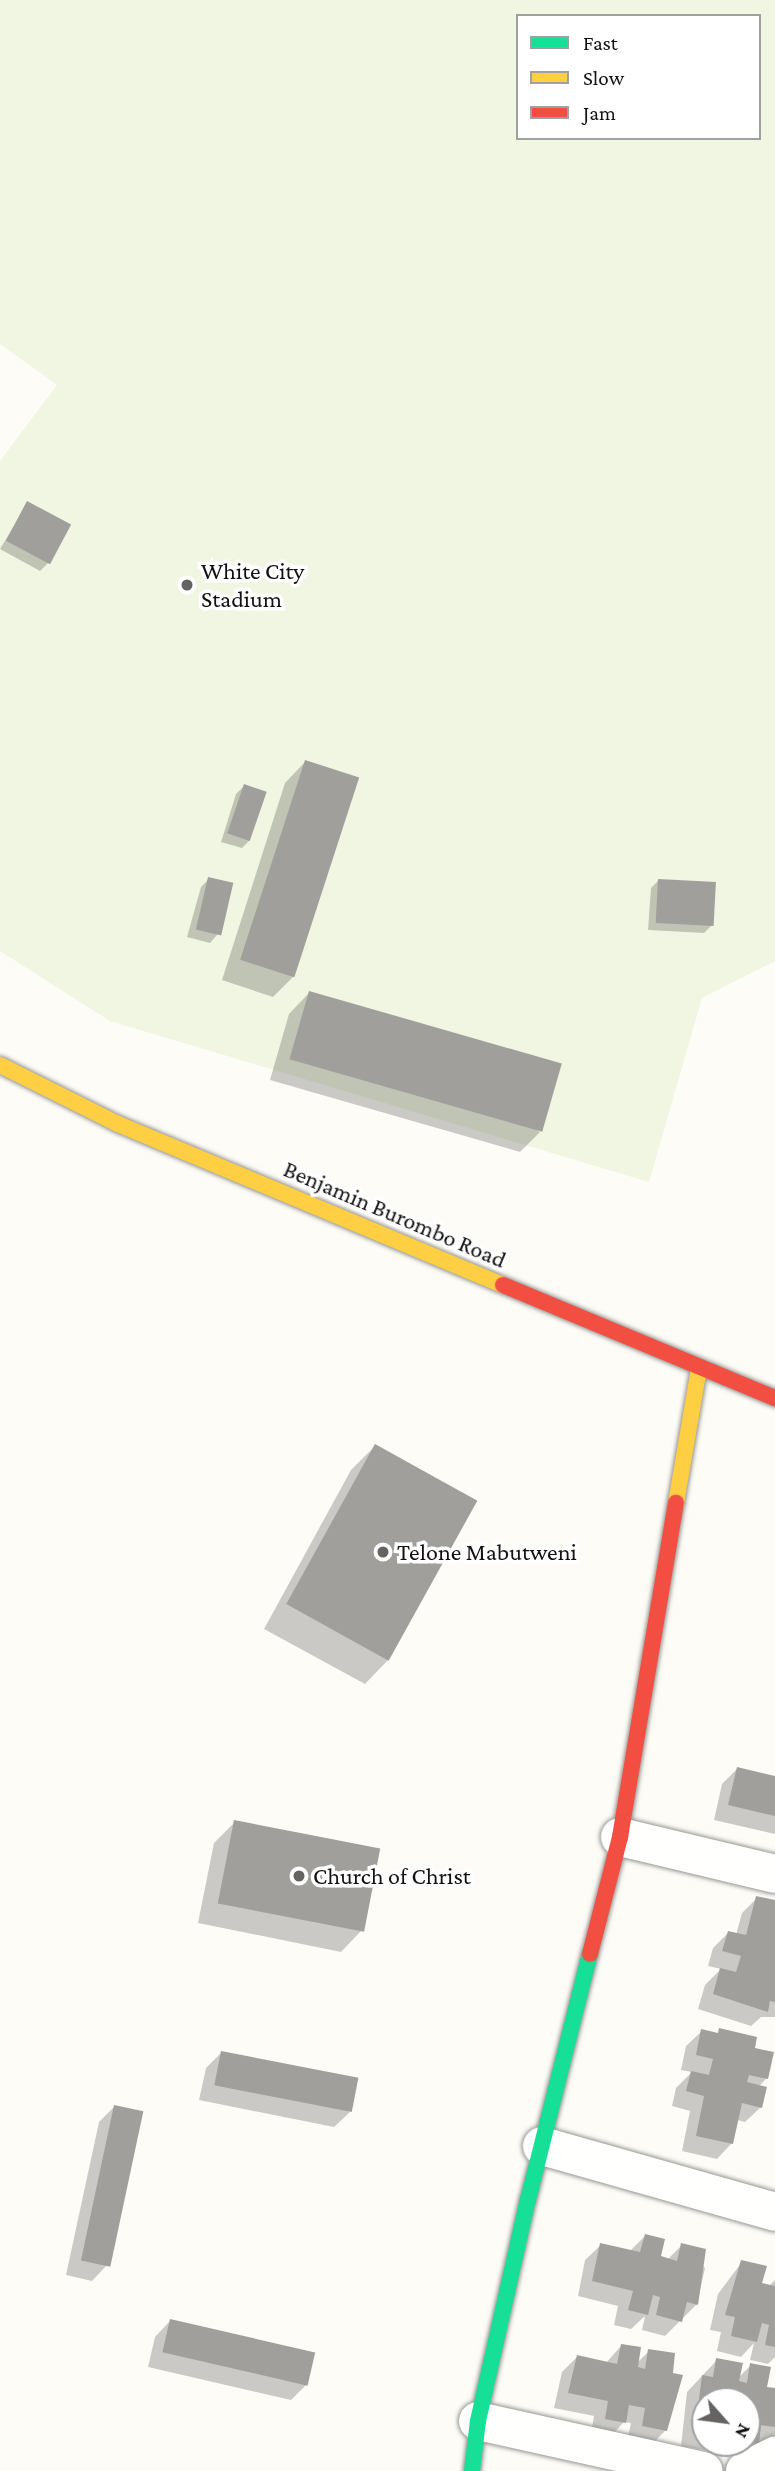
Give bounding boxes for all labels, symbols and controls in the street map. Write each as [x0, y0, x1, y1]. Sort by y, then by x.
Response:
legend [516, 14, 761, 140]
text: Fast [583, 31, 618, 55]
text: Slow [583, 66, 624, 90]
text: Jam [583, 101, 616, 125]
place label: White City Stadium [201, 557, 304, 613]
marker: White City Stadium [179, 577, 195, 593]
street label: Benjamin Burombo Road [279, 1154, 511, 1274]
place label: Telone Mabutweni [397, 1538, 577, 1566]
marker: Telone Mabutweni [375, 1544, 391, 1560]
place label: Church of Christ [313, 1862, 471, 1890]
marker: Church of Christ [291, 1868, 307, 1884]
north arrow [691, 2387, 761, 2457]
text: N [731, 2421, 756, 2442]

